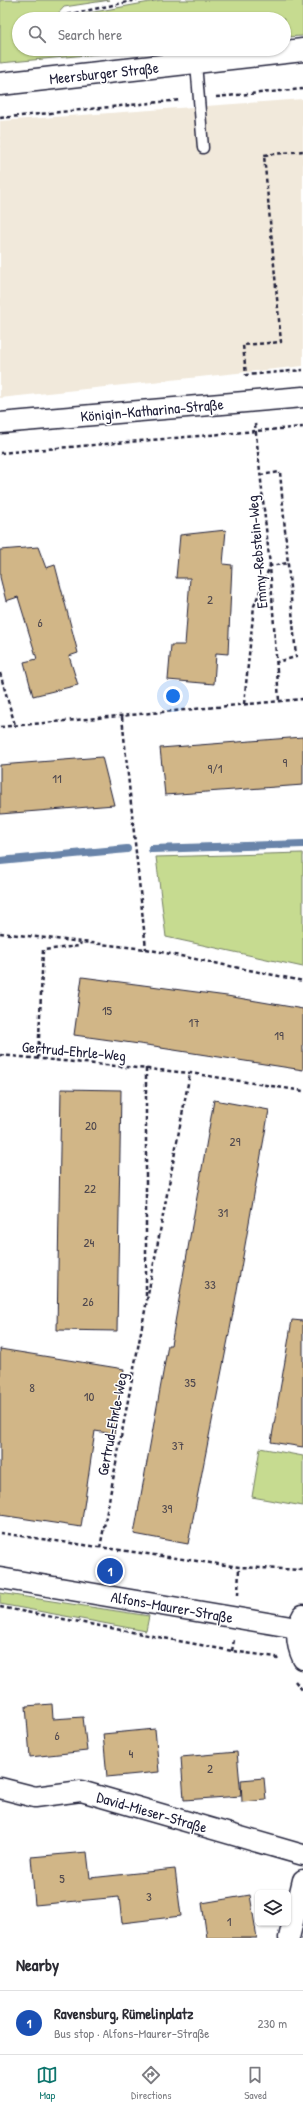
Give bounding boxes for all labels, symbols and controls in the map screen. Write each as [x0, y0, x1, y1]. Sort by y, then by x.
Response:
search box [12, 12, 291, 56]
icon: search [26, 23, 48, 45]
text: Search here [58, 24, 122, 45]
street label: Meersburger Straße [48, 57, 160, 89]
street label: Königin-Katharina-Straße [80, 393, 224, 427]
street label: Emmy-Rebstein-Weg [242, 494, 272, 609]
house number: 2 [207, 590, 213, 608]
house number: 6 [37, 613, 43, 631]
your location [163, 686, 183, 706]
house number: 9 [283, 753, 288, 771]
house number: 9/1 [208, 759, 223, 777]
house number: 11 [52, 769, 62, 787]
house number: 15 [102, 1001, 113, 1019]
house number: 17 [188, 1013, 200, 1031]
house number: 19 [274, 1026, 284, 1044]
street label: Gertrud-Ehrle-Weg [21, 1036, 127, 1066]
house number: 20 [85, 1116, 97, 1134]
house number: 29 [230, 1132, 241, 1150]
house number: 22 [84, 1179, 96, 1197]
house number: 31 [218, 1203, 229, 1221]
house number: 24 [84, 1233, 95, 1251]
house number: 33 [204, 1275, 216, 1293]
house number: 26 [82, 1292, 94, 1310]
street label: Gertrud-Ehrle-Weg [92, 1370, 132, 1477]
house number: 35 [184, 1373, 196, 1391]
house number: 8 [29, 1378, 35, 1396]
house number: 10 [84, 1387, 94, 1405]
house number: 37 [172, 1436, 184, 1454]
house number: 39 [162, 1499, 173, 1517]
pin: 1 [97, 1556, 123, 1586]
street label: Alfons-Maurer-Straße [109, 1586, 235, 1628]
house number: 6 [54, 1726, 60, 1744]
house number: 4 [129, 1744, 134, 1762]
house number: 2 [207, 1759, 213, 1777]
street label: David-Mieser-Straße [94, 1786, 210, 1838]
house number: 5 [59, 1869, 65, 1887]
house number: 3 [146, 1887, 152, 1905]
map controls [255, 1890, 291, 1926]
button: layers [255, 1890, 291, 1926]
house number: 1 [227, 1912, 232, 1930]
text: Nearby [16, 1953, 59, 1976]
text: Ravensburg, Rümelinplatz [54, 2003, 193, 2024]
text: 1 [27, 2014, 31, 2032]
text: 230 m [257, 2014, 287, 2032]
text: Bus stop · Alfons-Maurer-Straße [54, 2024, 210, 2042]
tab: Map [36, 2064, 58, 2102]
tab: Directions [131, 2064, 172, 2102]
tab: Saved [244, 2064, 267, 2102]

